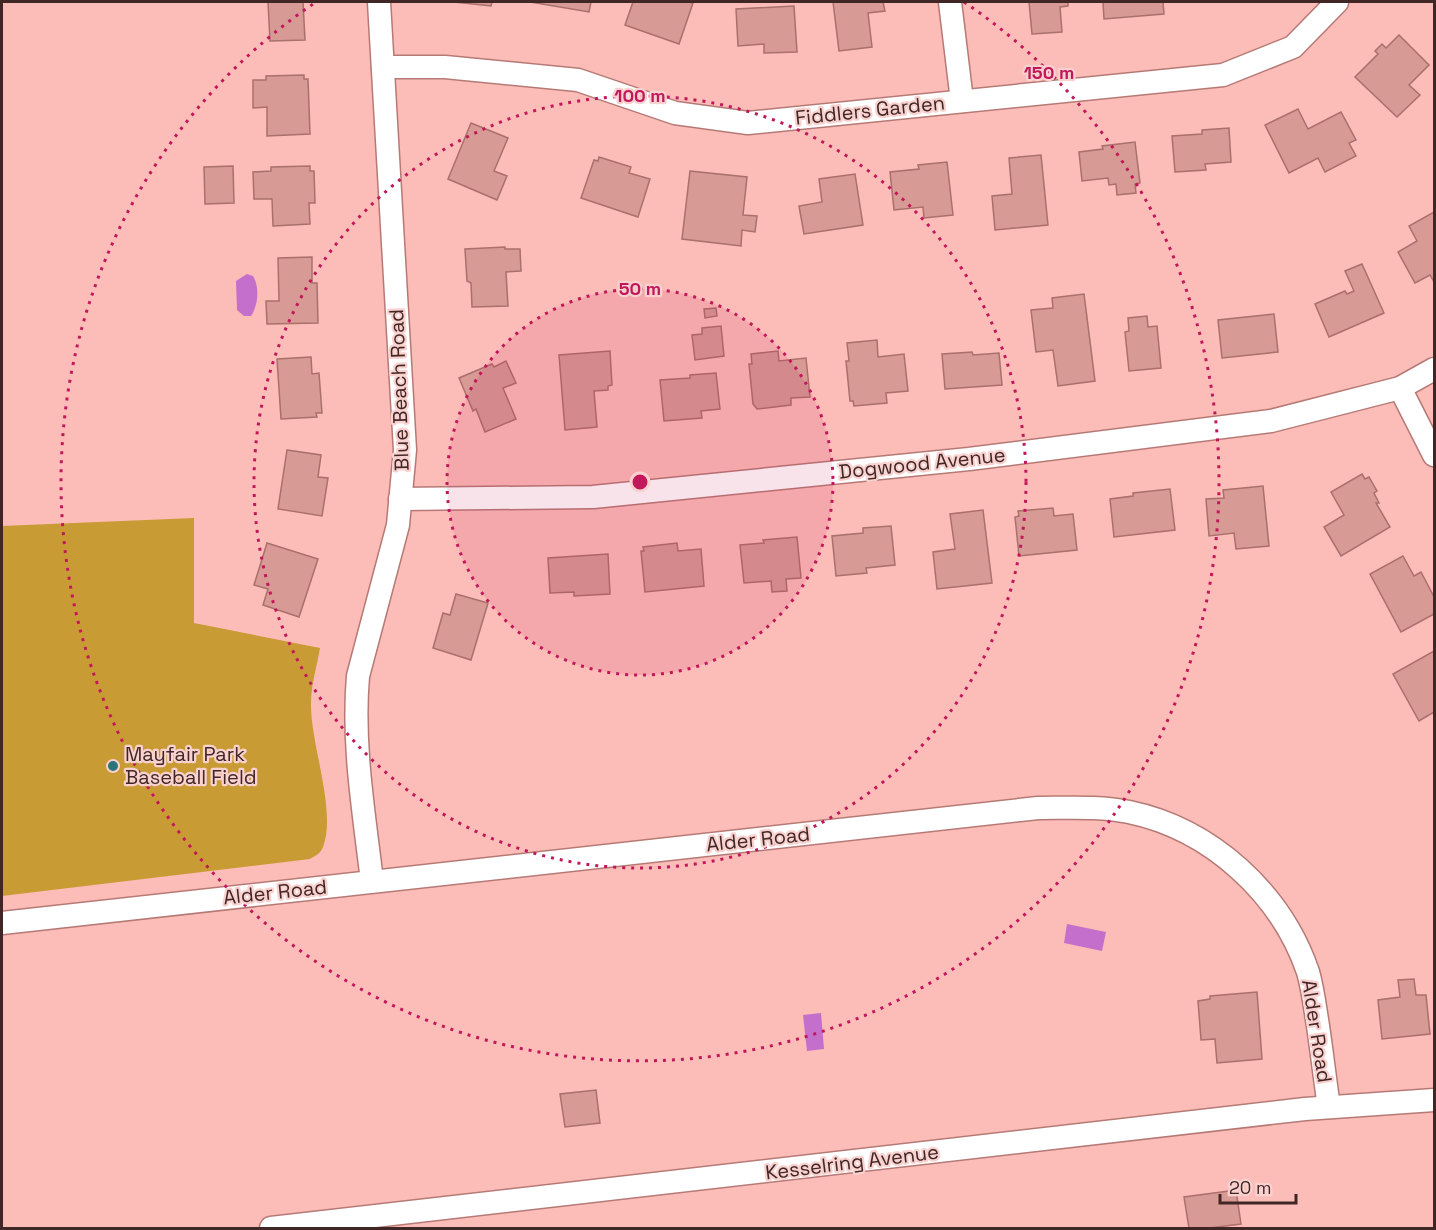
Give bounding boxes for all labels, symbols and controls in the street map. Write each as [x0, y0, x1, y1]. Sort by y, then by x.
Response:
text: 150 m [1024, 61, 1074, 84]
text: 100 m [614, 84, 666, 107]
street label: Fiddlers Garden [794, 89, 946, 131]
text: 50 m [619, 277, 661, 300]
street label: Blue Beach Road [383, 309, 415, 471]
street label: Dogwood Avenue [837, 441, 1007, 485]
centre of rings [630, 472, 650, 492]
place label: Mayfair Park Baseball Field [125, 741, 257, 790]
marker: Mayfair Park Baseball Field [106, 759, 120, 773]
street label: Alder Road [705, 821, 811, 857]
street label: Alder Road [222, 874, 328, 910]
street label: Alder Road [1296, 978, 1338, 1084]
street label: Kesselring Avenue [764, 1138, 940, 1186]
scale bar [1220, 1167, 1296, 1205]
text: 20 m [1229, 1176, 1272, 1199]

